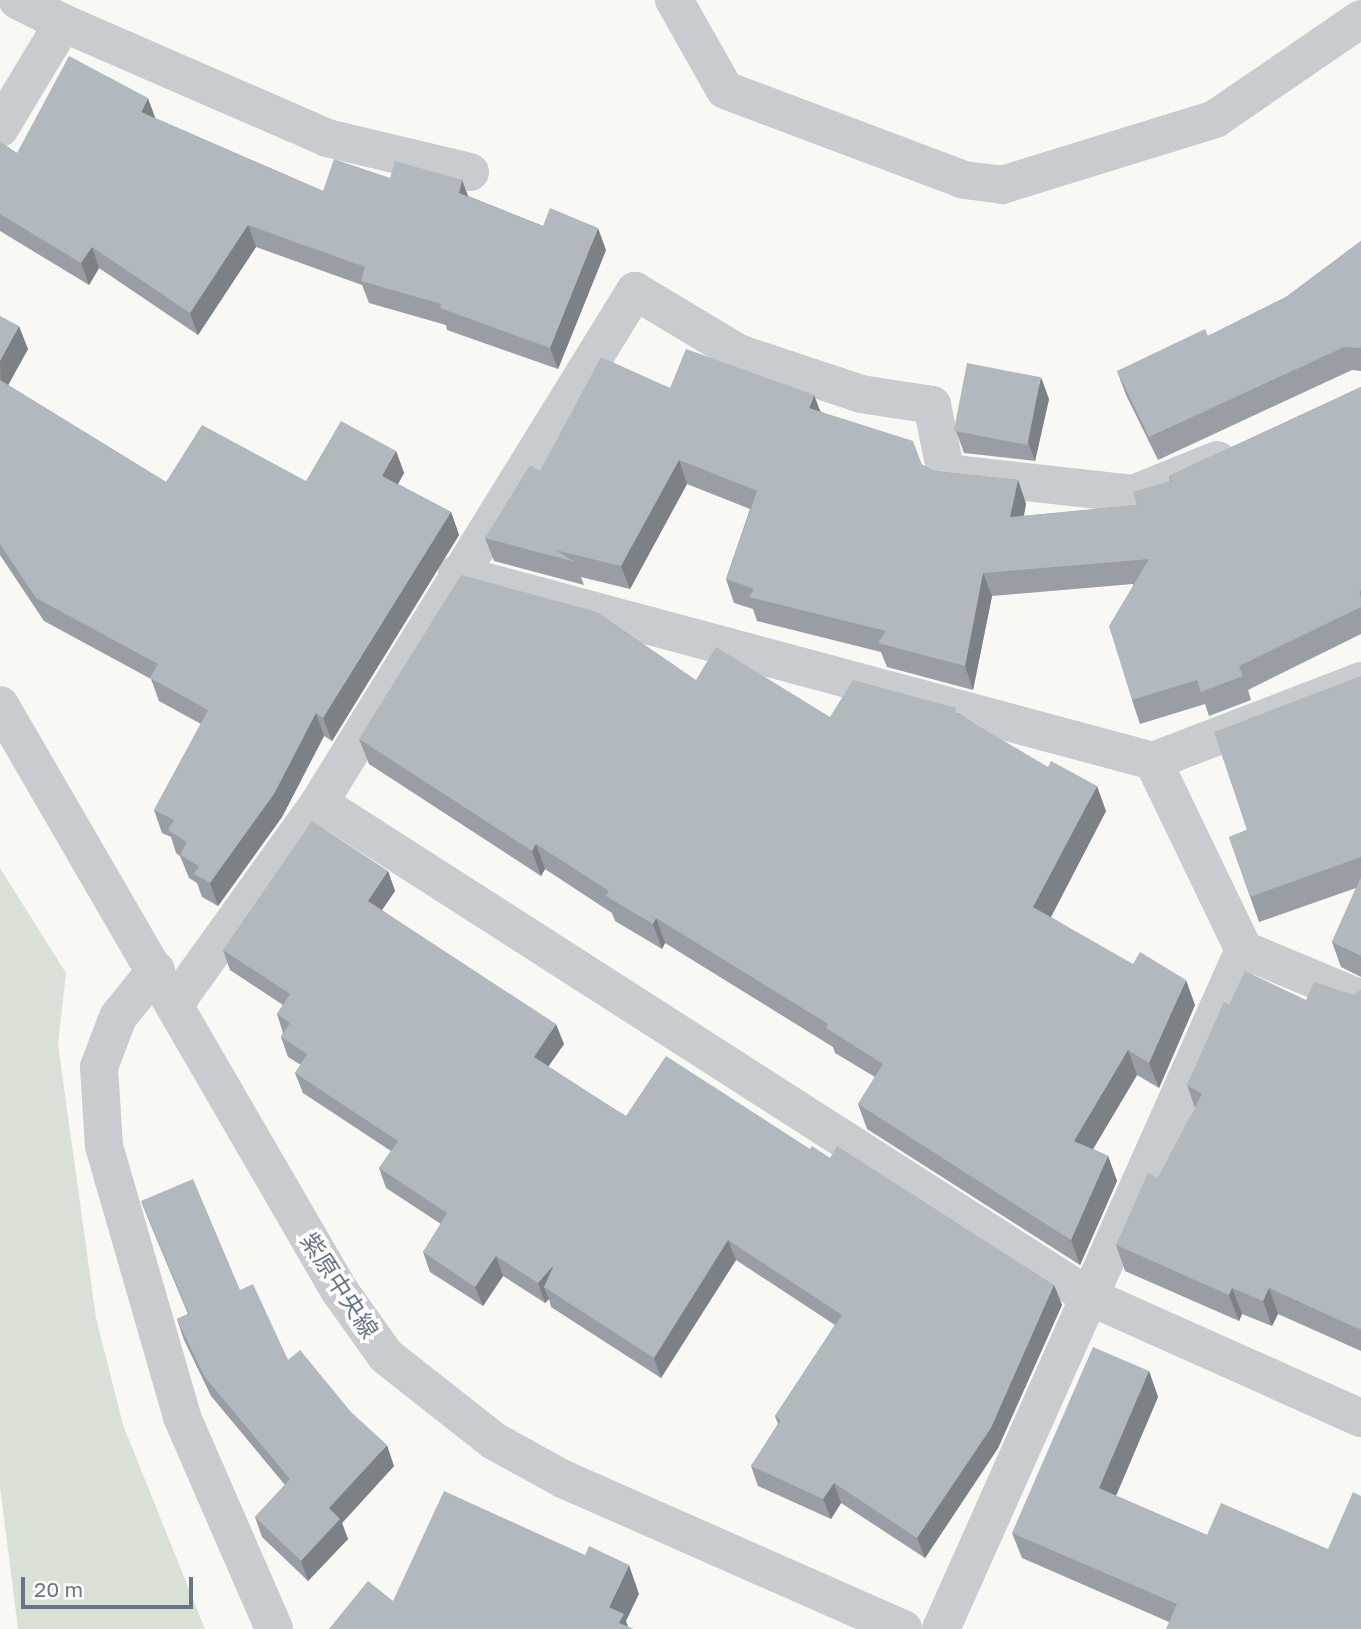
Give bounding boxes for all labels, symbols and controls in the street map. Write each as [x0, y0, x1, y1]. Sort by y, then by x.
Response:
street label: 紫原中央線 [295, 1227, 385, 1343]
scale bar [24, 1562, 196, 1606]
text: 20 m [34, 1576, 83, 1602]

